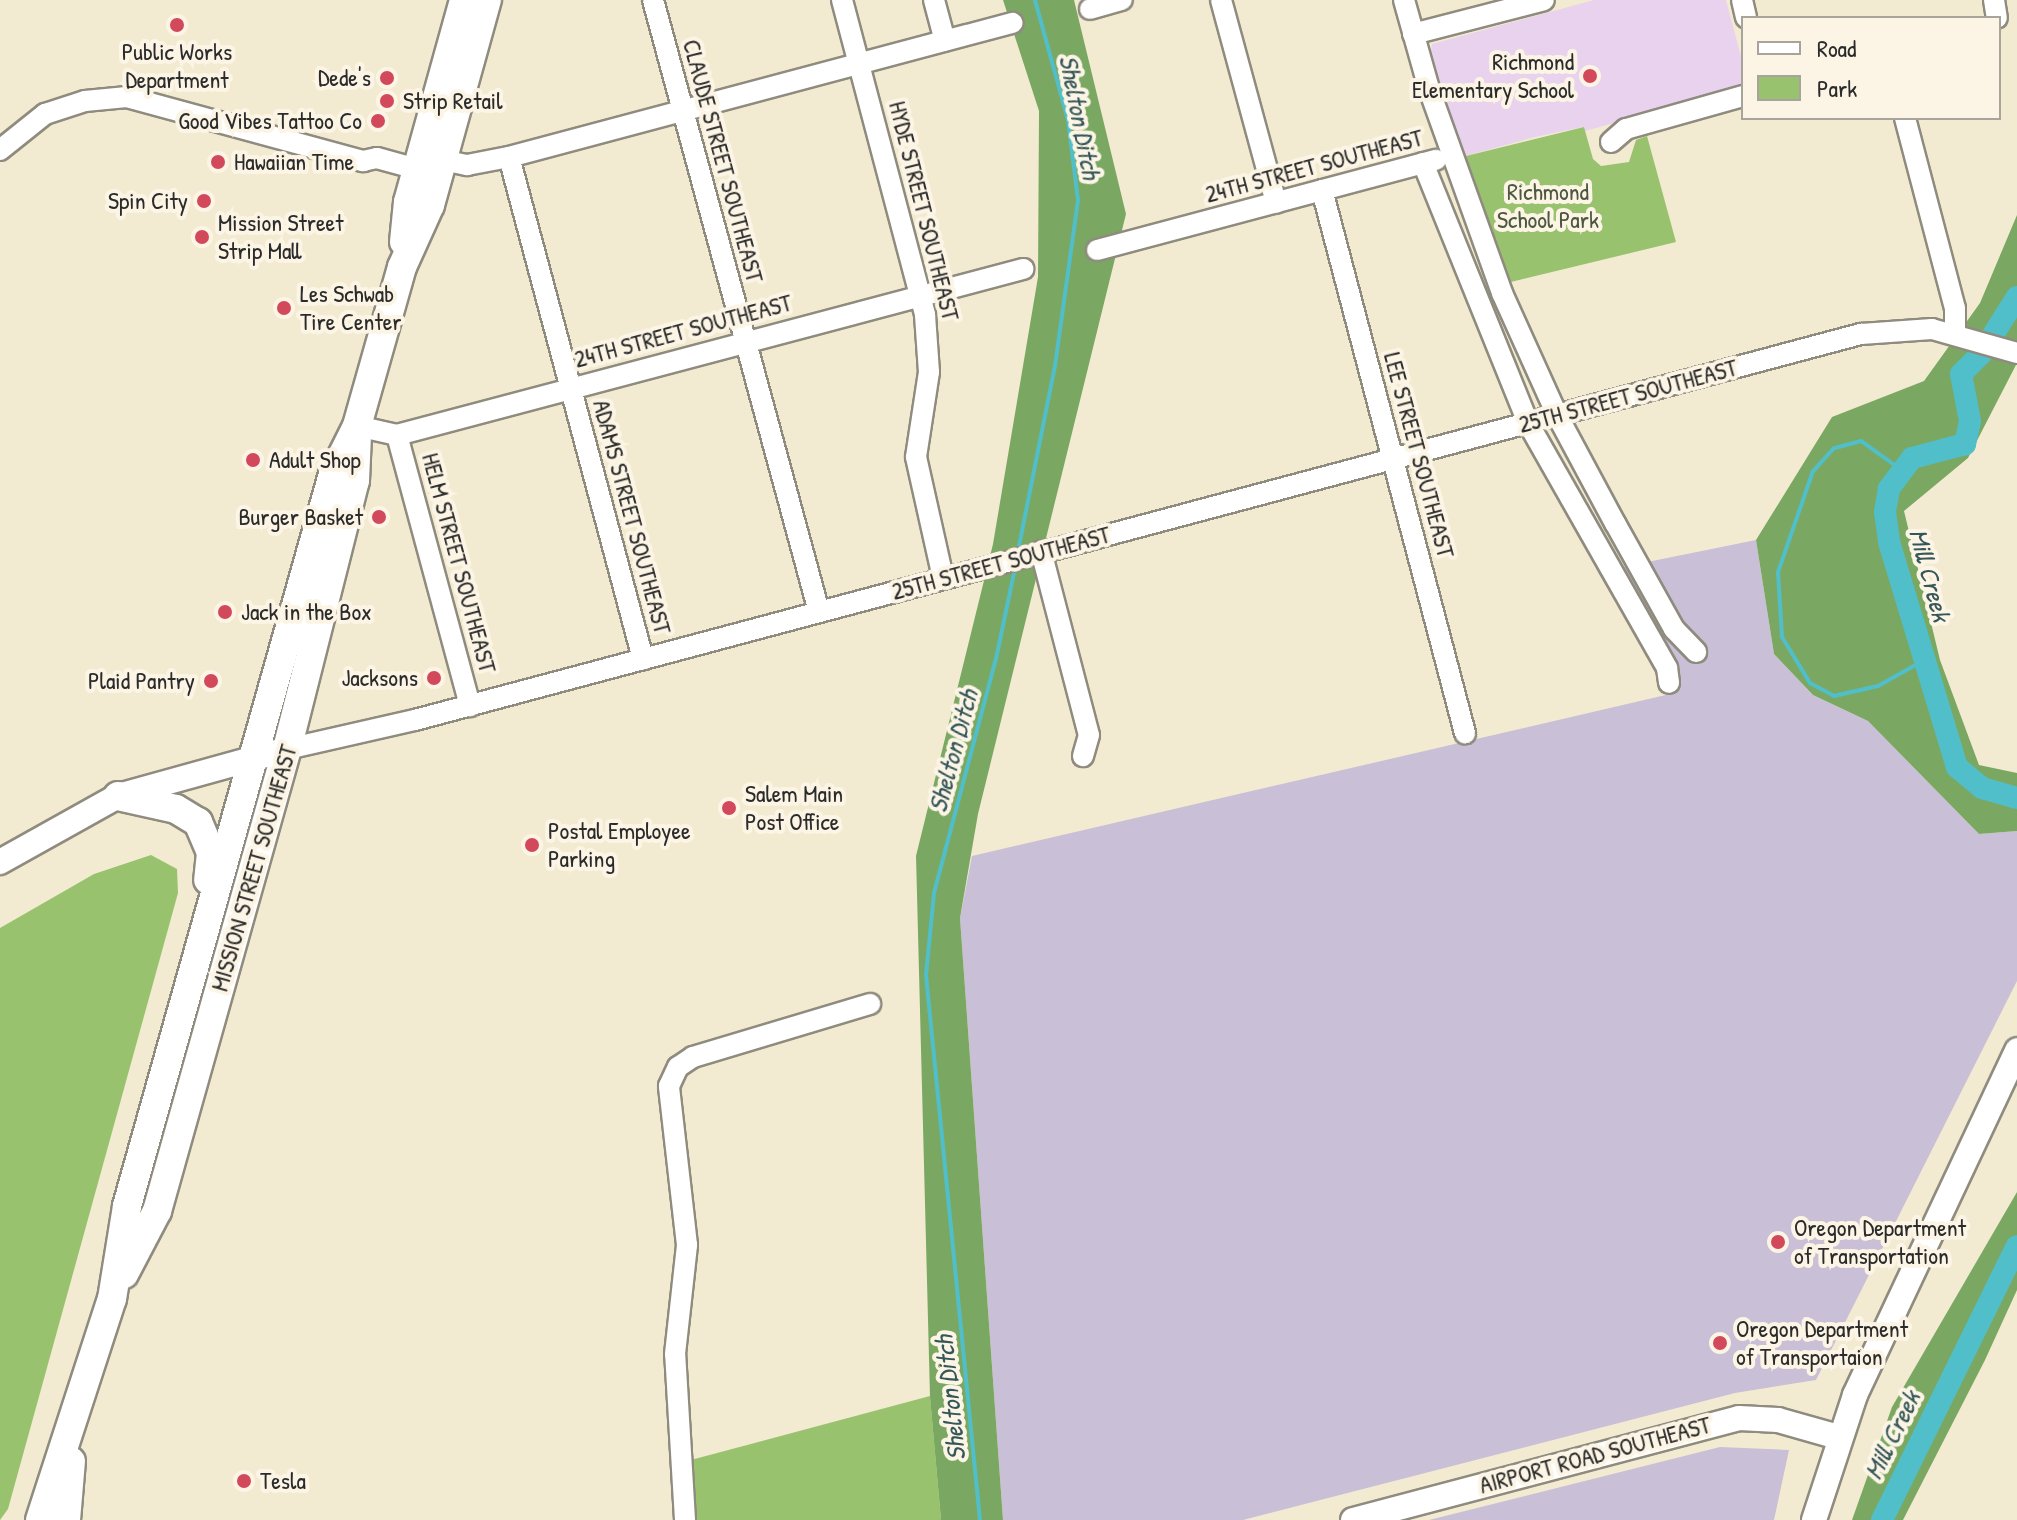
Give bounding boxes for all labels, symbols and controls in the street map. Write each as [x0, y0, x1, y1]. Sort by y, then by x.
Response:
marker: Public Works Department [168, 16, 186, 34]
legend [1741, 16, 2001, 120]
text: Road [1817, 32, 1856, 64]
street label: CLAUDE STREET SOUTHEAST [677, 36, 769, 286]
place label: Public Works Department [122, 38, 232, 94]
place label: Richmond Elementary School [1412, 48, 1574, 104]
water label: Shelton Ditch [1053, 52, 1107, 182]
place label: Dede's [318, 64, 371, 92]
marker: Richmond Elementary School [1581, 67, 1599, 85]
marker: Dede's [378, 69, 396, 87]
text: Park [1817, 72, 1857, 104]
place label: Strip Retail [403, 87, 503, 115]
marker: Strip Retail [378, 92, 396, 110]
street label: HYDE STREET SOUTHEAST [883, 98, 965, 324]
place label: Good Vibes Tattoo Co [178, 107, 362, 135]
marker: Good Vibes Tattoo Co [369, 112, 387, 130]
street label: 24TH STREET SOUTHEAST [1202, 123, 1426, 209]
place label: Hawaiian Time [234, 148, 354, 176]
marker: Hawaiian Time [209, 153, 227, 171]
park label: Richmond School Park [1497, 178, 1599, 234]
place label: Spin City [108, 187, 188, 215]
marker: Spin City [195, 192, 213, 210]
place label: Mission Street Strip Mall [218, 209, 343, 265]
marker: Mission Street Strip Mall [193, 228, 211, 246]
place label: Les Schwab Tire Center [300, 280, 402, 336]
street label: 24TH STREET SOUTHEAST [571, 288, 795, 374]
marker: Les Schwab Tire Center [275, 299, 293, 317]
street label: LEE STREET SOUTHEAST [1378, 349, 1460, 561]
street label: 25TH STREET SOUTHEAST [1516, 353, 1740, 439]
street label: ADAMS STREET SOUTHEAST [587, 397, 677, 637]
place label: Adult Shop [269, 446, 361, 474]
street label: HELM STREET SOUTHEAST [416, 450, 502, 676]
marker: Adult Shop [244, 451, 262, 469]
place label: Burger Basket [238, 503, 363, 531]
marker: Burger Basket [370, 508, 388, 526]
street label: 25TH STREET SOUTHEAST [889, 520, 1113, 606]
water label: Mill Creek [1903, 525, 1957, 625]
place label: Jack in the Box [241, 598, 372, 626]
marker: Jack in the Box [216, 603, 234, 621]
place label: Jacksons [341, 664, 418, 692]
place label: Plaid Pantry [88, 667, 195, 695]
marker: Jacksons [425, 669, 443, 687]
marker: Plaid Pantry [202, 672, 220, 690]
water label: Shelton Ditch [922, 686, 984, 816]
street label: MISSION STREET SOUTHEAST [205, 742, 303, 994]
place label: Salem Main Post Office [745, 780, 843, 836]
marker: Salem Main Post Office [720, 799, 738, 817]
place label: Postal Employee Parking [548, 817, 691, 873]
marker: Postal Employee Parking [523, 836, 541, 854]
place label: Oregon Department of Transportation [1794, 1214, 1966, 1270]
marker: Oregon Department of Transportation [1769, 1233, 1787, 1251]
place label: Oregon Department of Transportaion [1736, 1315, 1908, 1371]
water label: Shelton Ditch [928, 1334, 972, 1462]
marker: Oregon Department of Transportaion [1711, 1334, 1729, 1352]
water label: Mill Creek [1857, 1386, 1927, 1484]
street label: AIRPORT ROAD SOUTHEAST [1476, 1410, 1714, 1500]
place label: Tesla [260, 1467, 306, 1495]
marker: Tesla [235, 1472, 253, 1490]

